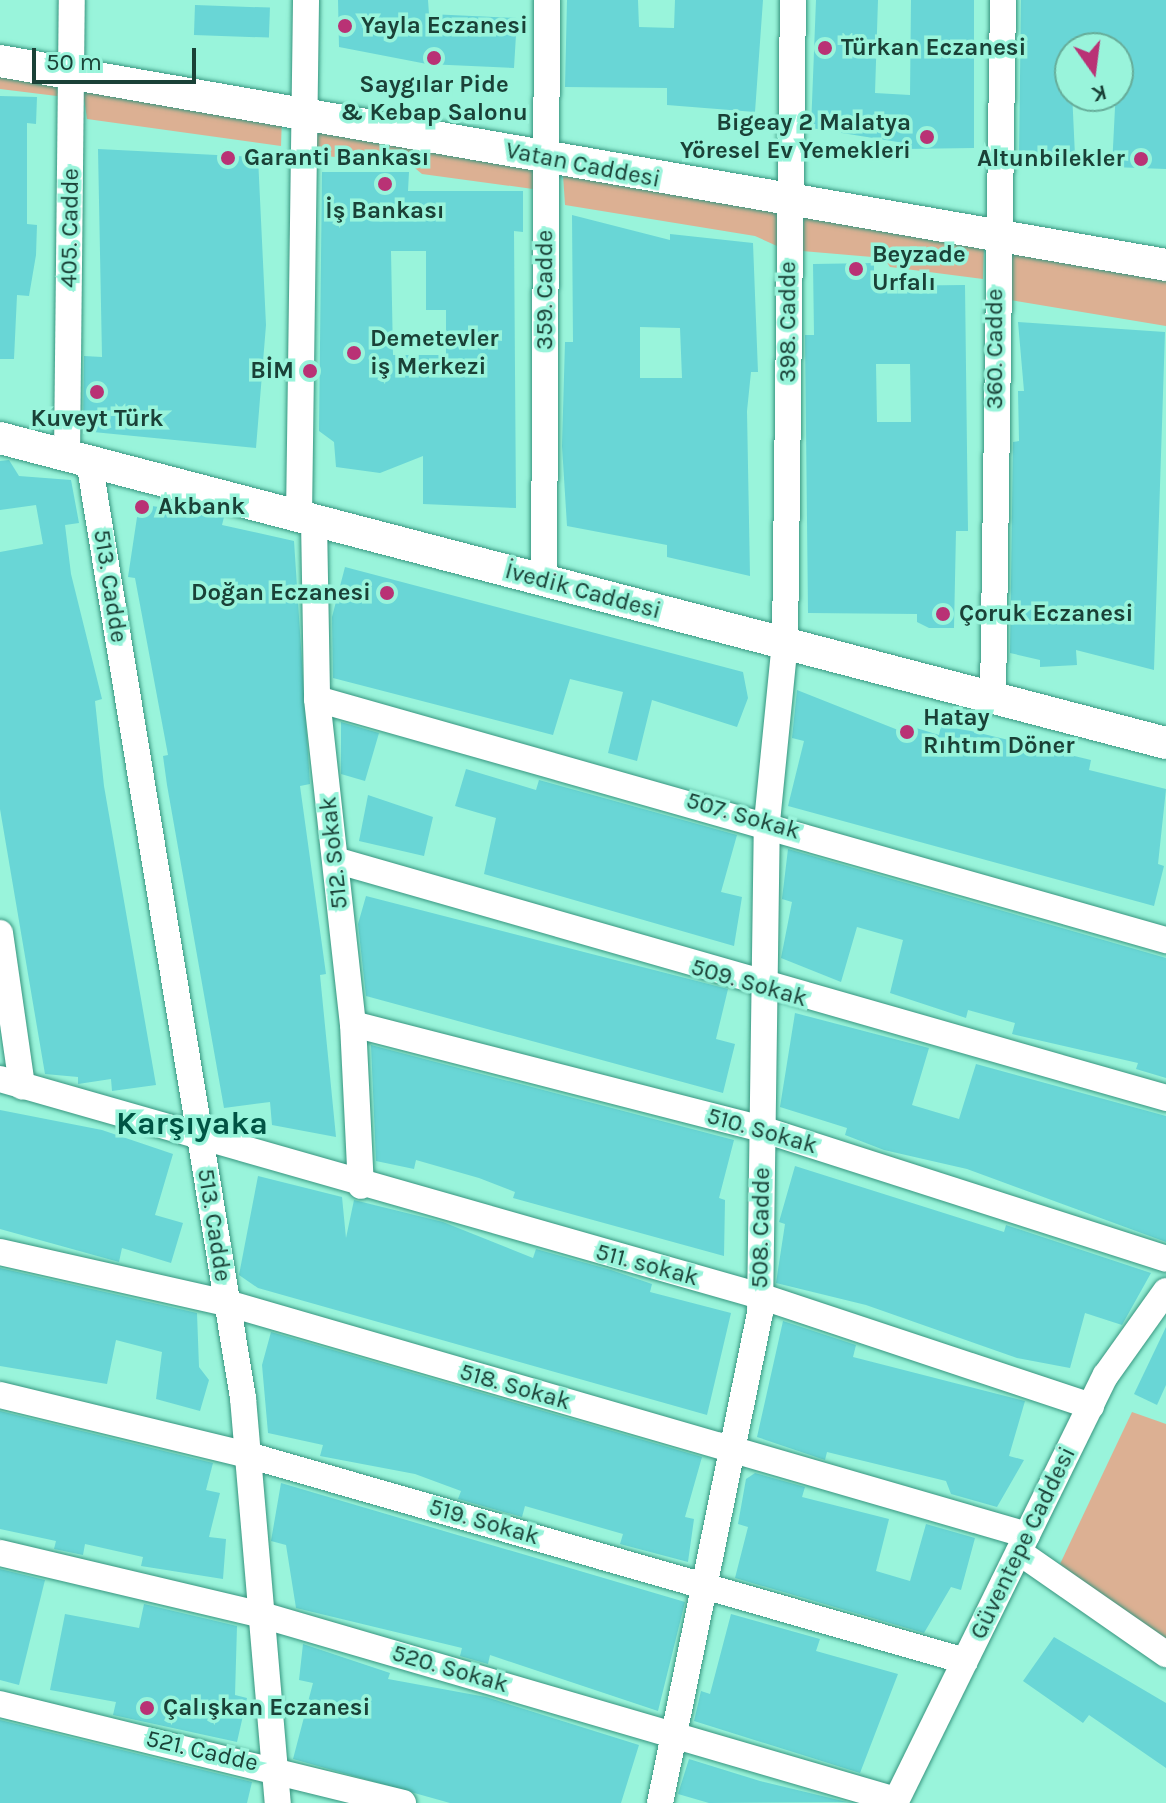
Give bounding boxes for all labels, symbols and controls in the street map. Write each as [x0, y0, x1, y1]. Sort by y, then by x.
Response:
place label: Yayla Eczanesi [361, 12, 528, 40]
marker: Yayla Eczanesi [336, 17, 354, 35]
scale bar [36, 32, 200, 82]
north arrow [1054, 32, 1134, 112]
place label: Türkan Eczanesi [841, 34, 1026, 62]
marker: Türkan Eczanesi [816, 39, 834, 57]
text: 50 m [46, 48, 102, 76]
marker: Saygılar Pide & Kebap Salonu [425, 49, 443, 67]
place label: Saygılar Pide & Kebap Salonu [340, 71, 528, 127]
text: K [1089, 79, 1109, 108]
place label: Bigeay 2 Malatya Yöresel Ev Yemekleri [680, 109, 911, 165]
marker: Bigeay 2 Malatya Yöresel Ev Yemekleri [918, 128, 936, 146]
street label: Vatan Caddesi [503, 136, 663, 194]
place label: Garanti Bankası [244, 144, 429, 172]
place label: Altunbilekler [977, 145, 1125, 173]
marker: Garanti Bankası [219, 149, 237, 167]
marker: Altunbilekler [1132, 150, 1150, 168]
street label: 405. Cadde [55, 168, 85, 288]
marker: İş Bankası [376, 175, 394, 193]
place label: İş Bankası [325, 197, 445, 225]
street label: 359. Cadde [531, 230, 559, 350]
place label: Beyzade Urfalı [872, 241, 966, 297]
marker: Beyzade Urfalı [847, 260, 865, 278]
street label: 398. Cadde [774, 261, 802, 383]
street label: 360. Cadde [981, 289, 1009, 409]
place label: Demetevler iş Merkezi [370, 325, 499, 381]
marker: Demetevler iş Merkezi [345, 344, 363, 362]
place label: BİM [250, 357, 294, 385]
marker: BİM [301, 362, 319, 380]
marker: Kuveyt Türk [88, 383, 106, 401]
place label: Kuveyt Türk [31, 405, 163, 433]
place label: Akbank [158, 493, 245, 521]
marker: Akbank [133, 498, 151, 516]
street label: 513. Cadde [87, 527, 133, 645]
street label: İvedik Caddesi [502, 556, 664, 626]
place label: Doğan Eczanesi [191, 579, 371, 607]
marker: Doğan Eczanesi [378, 584, 396, 602]
place label: Çoruk Eczanesi [959, 600, 1133, 628]
marker: Çoruk Eczanesi [934, 605, 952, 623]
place label: Hatay Rıhtım Döner [923, 704, 1075, 760]
marker: Hatay Rıhtım Döner [898, 723, 916, 741]
street label: 507. Sokak [683, 786, 803, 846]
street label: 512. Sokak [314, 795, 354, 911]
street label: 509. Sokak [688, 953, 810, 1013]
street label: 510. Sokak [703, 1102, 821, 1160]
district label: Karşıyaka [116, 1105, 268, 1143]
street label: 513. Cadde [191, 1166, 237, 1284]
street label: 508. Cadde [746, 1167, 776, 1289]
street label: 511. sokak [592, 1237, 702, 1293]
street label: 518. Sokak [456, 1357, 574, 1417]
street label: Güventepe Caddesi [964, 1442, 1082, 1644]
street label: 519. Sokak [426, 1493, 542, 1551]
street label: 520. Sokak [389, 1639, 511, 1699]
place label: Çalışkan Eczanesi [163, 1694, 370, 1722]
marker: Çalışkan Eczanesi [138, 1699, 156, 1717]
street label: 521. Cadde [143, 1724, 261, 1778]

